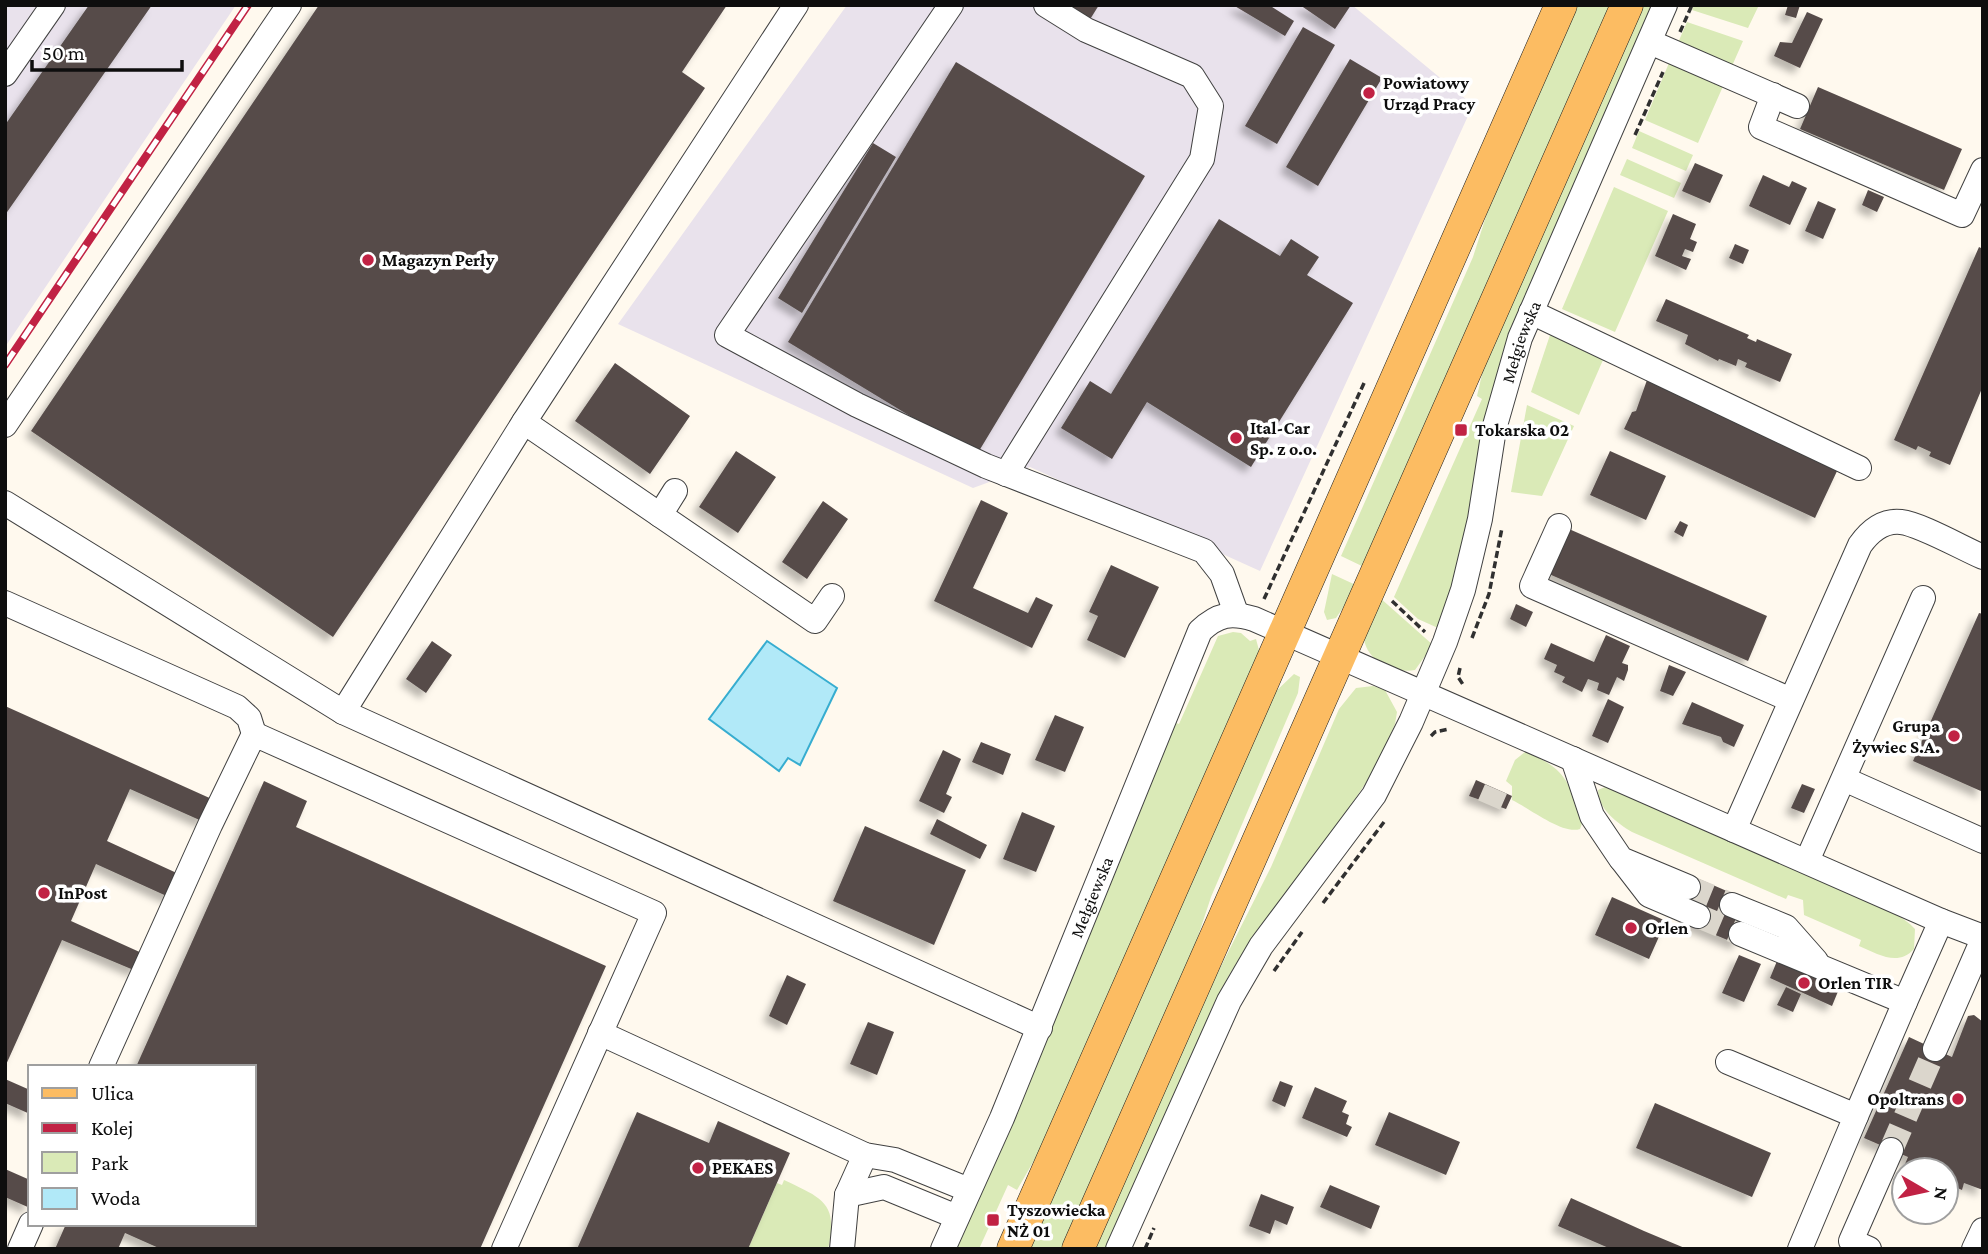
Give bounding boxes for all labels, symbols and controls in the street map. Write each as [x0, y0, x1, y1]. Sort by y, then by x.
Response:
scale bar [32, 28, 182, 72]
text: 50 m [42, 41, 85, 65]
place label: Powiatowy Urząd Pracy [1383, 73, 1475, 114]
marker: Powiatowy Urząd Pracy [1361, 85, 1377, 101]
place label: Magazyn Perły [382, 250, 495, 270]
marker: Magazyn Perły [360, 252, 376, 268]
street label: Mełgiewska [1498, 298, 1545, 385]
place label: Ital-Car Sp. z o.o. [1250, 418, 1317, 459]
place label: Tokarska 02 [1475, 420, 1569, 440]
marker: Tokarska 02 [1453, 422, 1469, 438]
marker: Ital-Car Sp. z o.o. [1228, 430, 1244, 446]
place label: Grupa Żywiec S.A. [1852, 716, 1940, 757]
marker: Grupa Żywiec S.A. [1946, 728, 1962, 744]
street label: Mełgiewska [1066, 854, 1117, 941]
place label: InPost [58, 883, 108, 903]
marker: InPost [36, 885, 52, 901]
place label: Orlen [1645, 918, 1689, 938]
marker: Orlen [1623, 920, 1639, 936]
place label: Orlen TIR [1818, 973, 1894, 993]
marker: Orlen TIR [1796, 975, 1812, 991]
legend [28, 1065, 256, 1226]
text: Ulica [91, 1081, 134, 1105]
place label: Opoltrans [1867, 1089, 1944, 1109]
marker: Opoltrans [1950, 1091, 1966, 1107]
text: Kolej [91, 1116, 133, 1140]
text: Park [91, 1151, 128, 1175]
north arrow [1890, 1156, 1960, 1226]
place label: PEKAES [712, 1158, 773, 1178]
marker: PEKAES [690, 1160, 706, 1176]
text: Woda [91, 1186, 141, 1210]
text: N [1930, 1186, 1953, 1202]
place label: Tyszowiecka NŻ 01 [1007, 1200, 1106, 1241]
marker: Tyszowiecka NŻ 01 [985, 1212, 1001, 1228]

